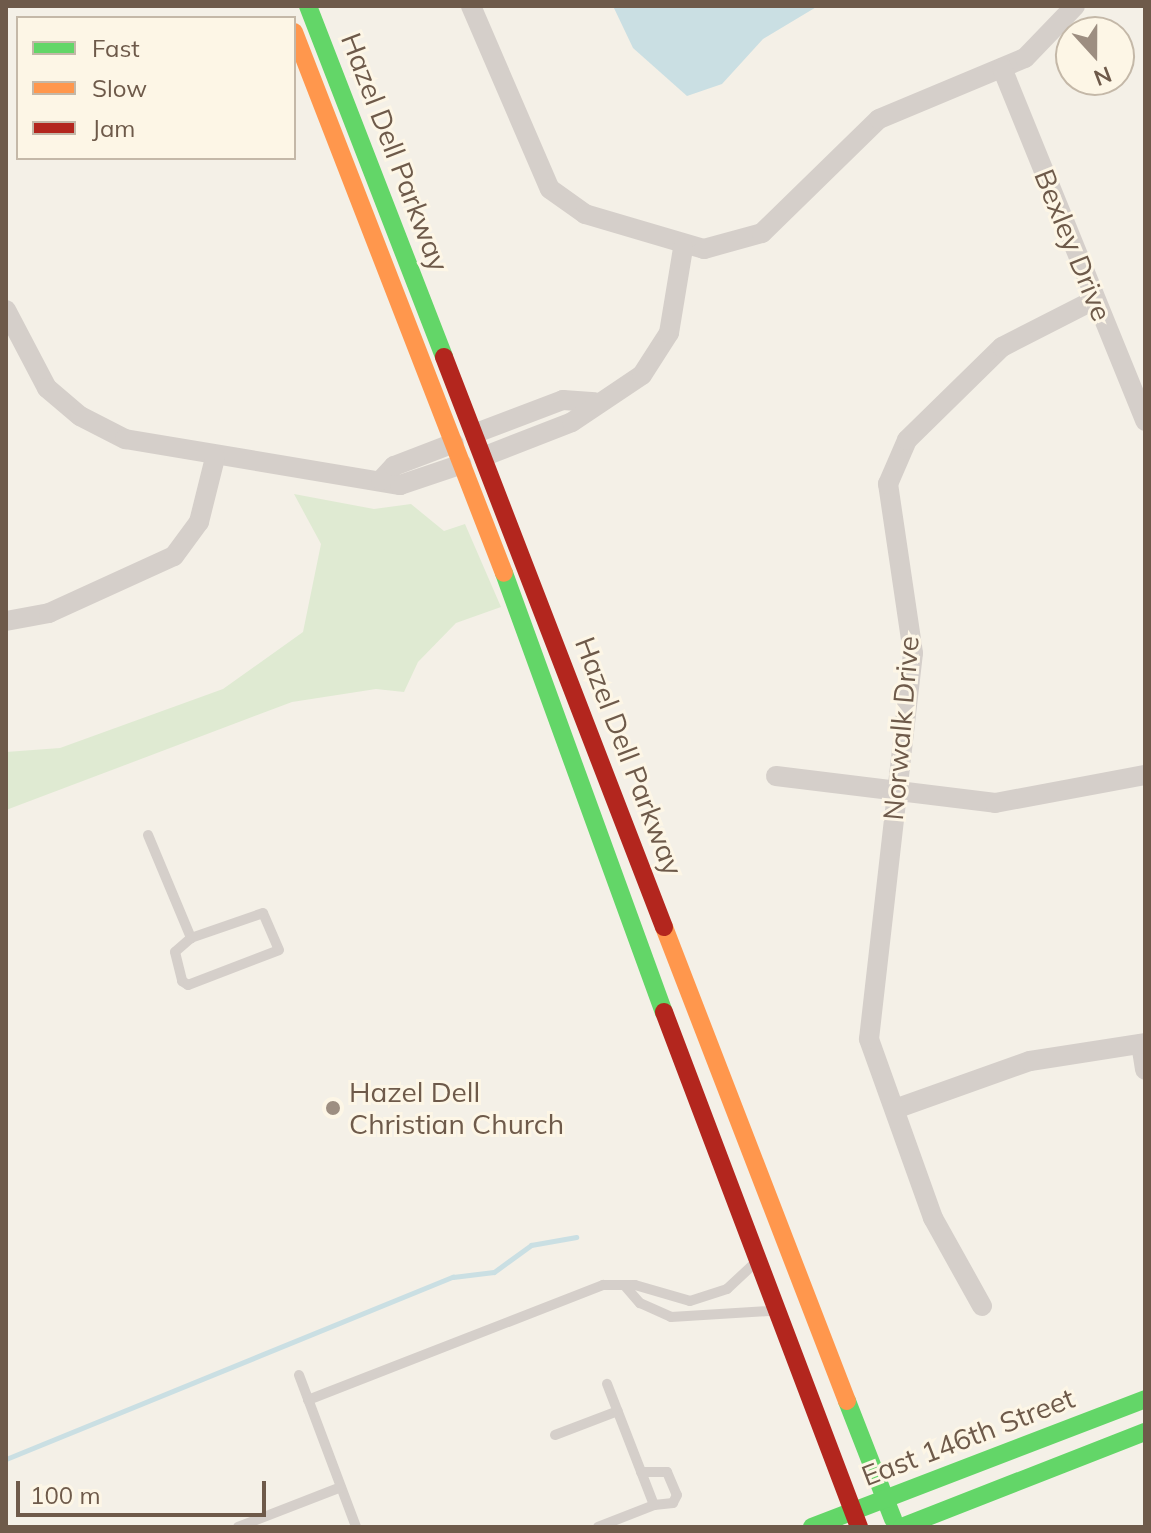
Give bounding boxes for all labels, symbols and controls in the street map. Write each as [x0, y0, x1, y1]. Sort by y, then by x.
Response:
legend [16, 16, 296, 160]
north arrow [1055, 16, 1135, 96]
street label: Hazel Dell Parkway [334, 28, 456, 276]
text: Fast [92, 33, 140, 63]
text: N [1090, 60, 1116, 93]
text: Slow [92, 73, 147, 103]
text: Jam [92, 113, 135, 143]
street label: Bexley Drive [1027, 164, 1119, 326]
street label: Hazel Dell Parkway [568, 632, 690, 880]
street label: Norwalk Drive [876, 634, 926, 822]
place label: Hazel Dell Christian Church [349, 1075, 564, 1141]
marker: Hazel Dell Christian Church [324, 1099, 342, 1117]
street label: East 146th Street [857, 1381, 1079, 1493]
scale bar [20, 1465, 270, 1515]
text: 100 m [30, 1480, 101, 1510]

